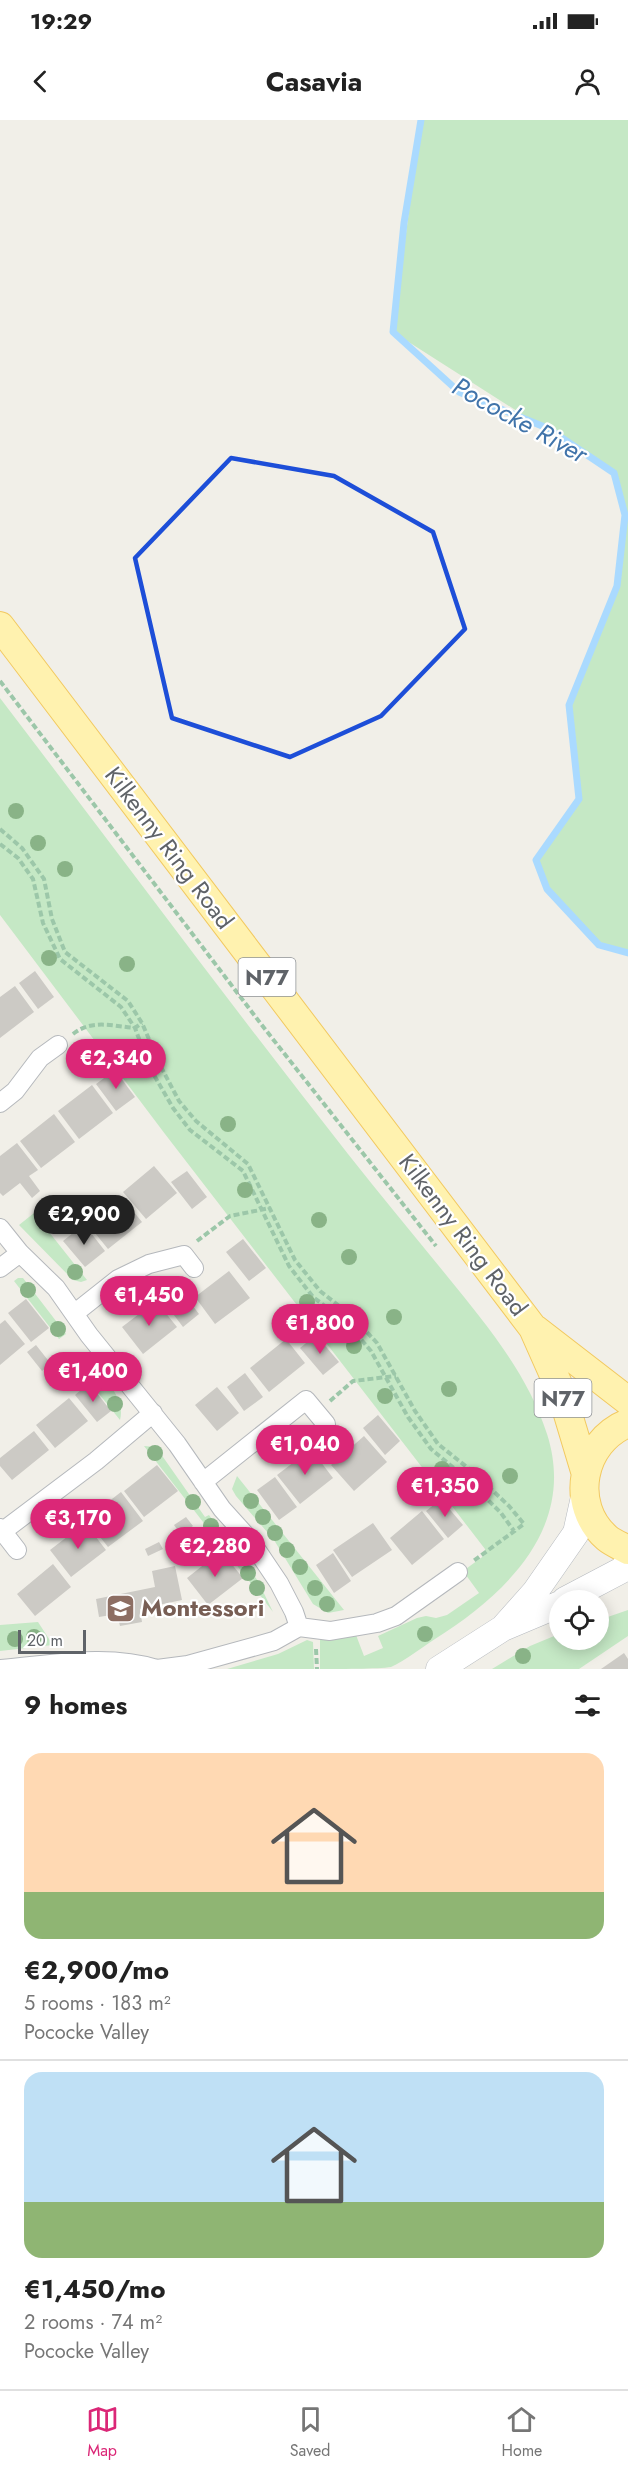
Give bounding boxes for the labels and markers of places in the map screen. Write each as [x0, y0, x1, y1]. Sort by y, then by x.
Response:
pin: €2,340 [67, 1039, 165, 1090]
pin: €2,900 [35, 1195, 133, 1246]
pin: €1,450 [100, 1276, 198, 1327]
pin: €1,800 [271, 1304, 369, 1355]
pin: €1,400 [44, 1352, 142, 1403]
pin: €1,040 [256, 1425, 354, 1476]
pin: €1,350 [396, 1467, 494, 1518]
pin: €3,170 [29, 1499, 127, 1550]
pin: €2,280 [166, 1527, 264, 1578]
place label: Montessori [141, 1590, 264, 1625]
school or university icon: Montessori [104, 1592, 136, 1624]

